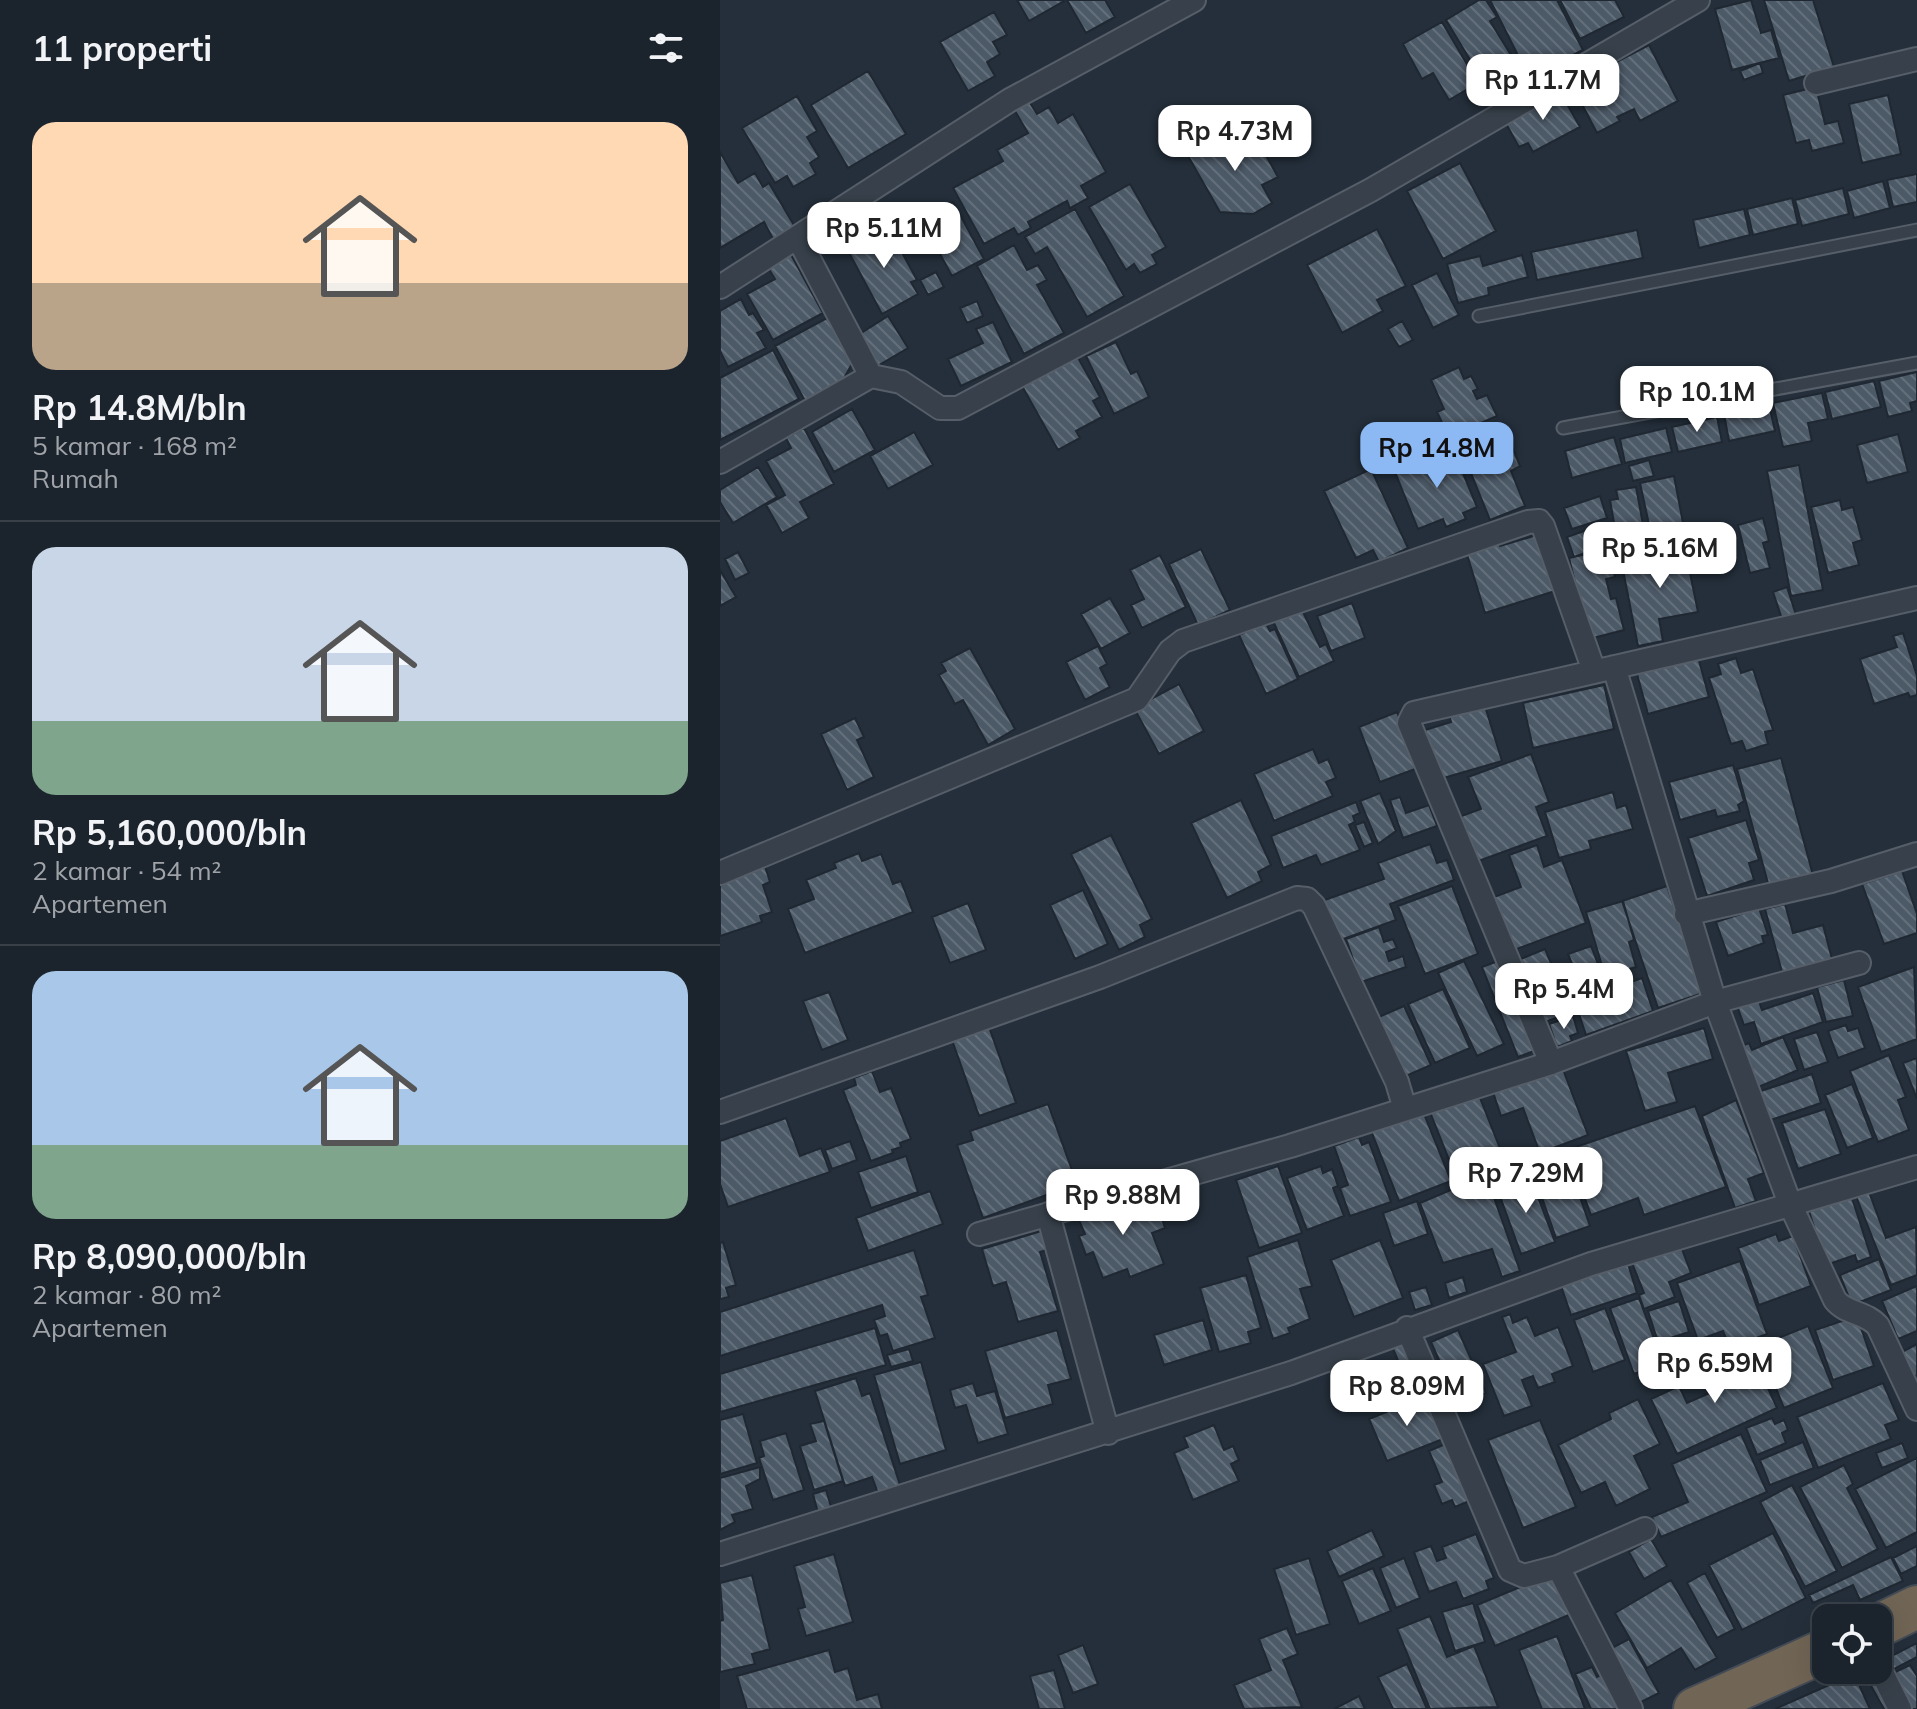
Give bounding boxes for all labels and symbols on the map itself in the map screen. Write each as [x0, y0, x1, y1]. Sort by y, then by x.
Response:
pin: Rp 11.7M [1460, 54, 1626, 122]
pin: Rp 4.73M [1152, 105, 1318, 173]
pin: Rp 5.11M [801, 202, 967, 270]
pin: Rp 10.1M [1614, 366, 1780, 434]
pin: Rp 14.8M [1354, 422, 1520, 490]
pin: Rp 5.16M [1577, 522, 1743, 590]
pin: Rp 5.4M [1490, 963, 1638, 1031]
pin: Rp 7.29M [1443, 1147, 1609, 1215]
pin: Rp 9.88M [1040, 1169, 1206, 1237]
pin: Rp 6.59M [1632, 1337, 1798, 1405]
pin: Rp 8.09M [1324, 1360, 1490, 1428]

